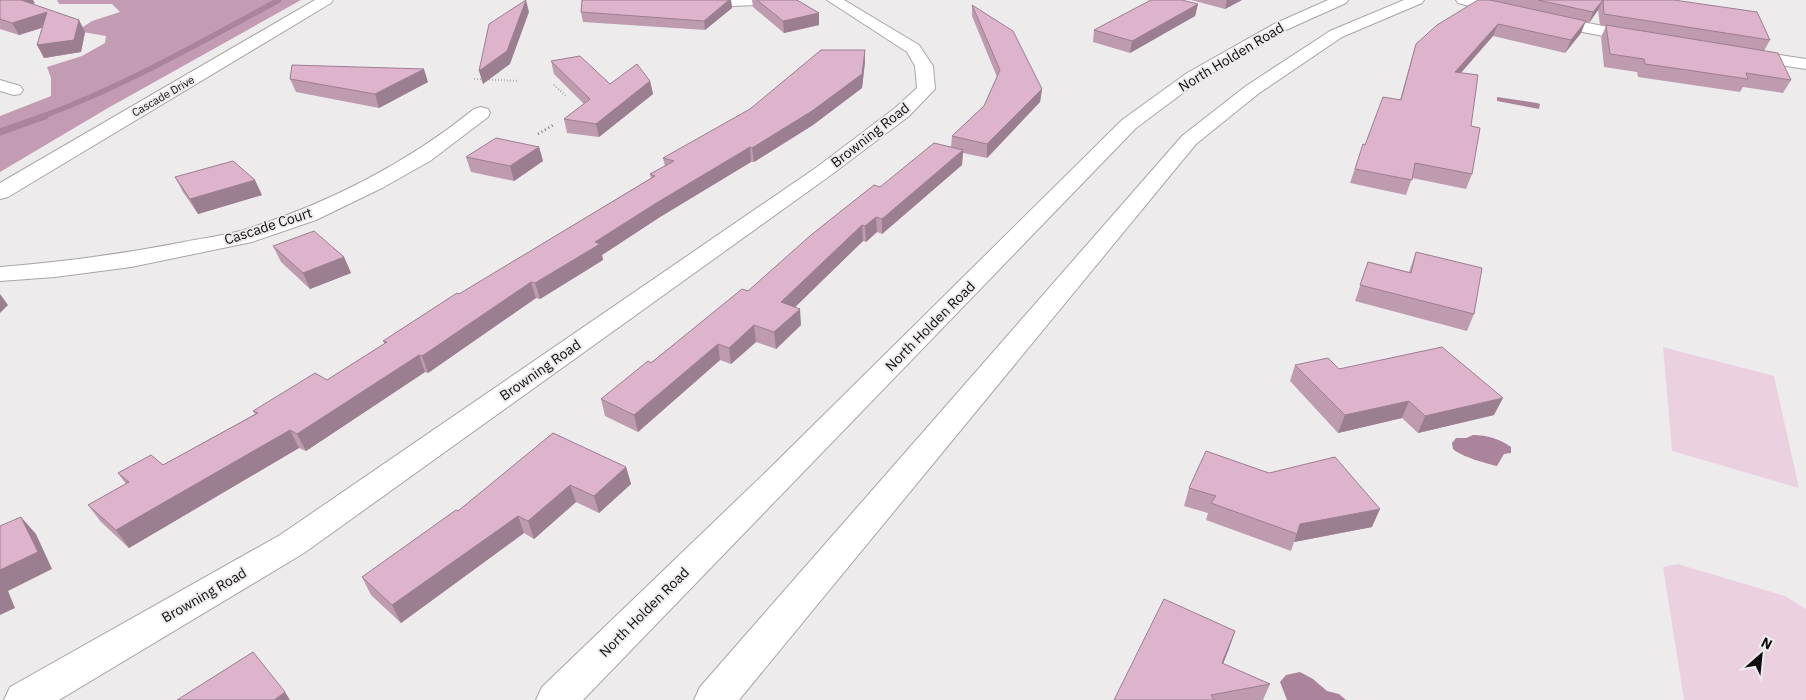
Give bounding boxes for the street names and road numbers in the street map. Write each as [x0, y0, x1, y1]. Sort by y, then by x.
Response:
street label: North Holden Road [1175, 18, 1287, 96]
street label: Cascade Drive [129, 72, 197, 120]
street label: Browning Road [827, 99, 913, 171]
street label: Cascade Court [222, 203, 314, 249]
street label: North Holden Road [881, 277, 979, 375]
street label: Browning Road [496, 335, 584, 405]
street label: Browning Road [158, 563, 250, 627]
street label: North Holden Road [595, 563, 693, 661]

